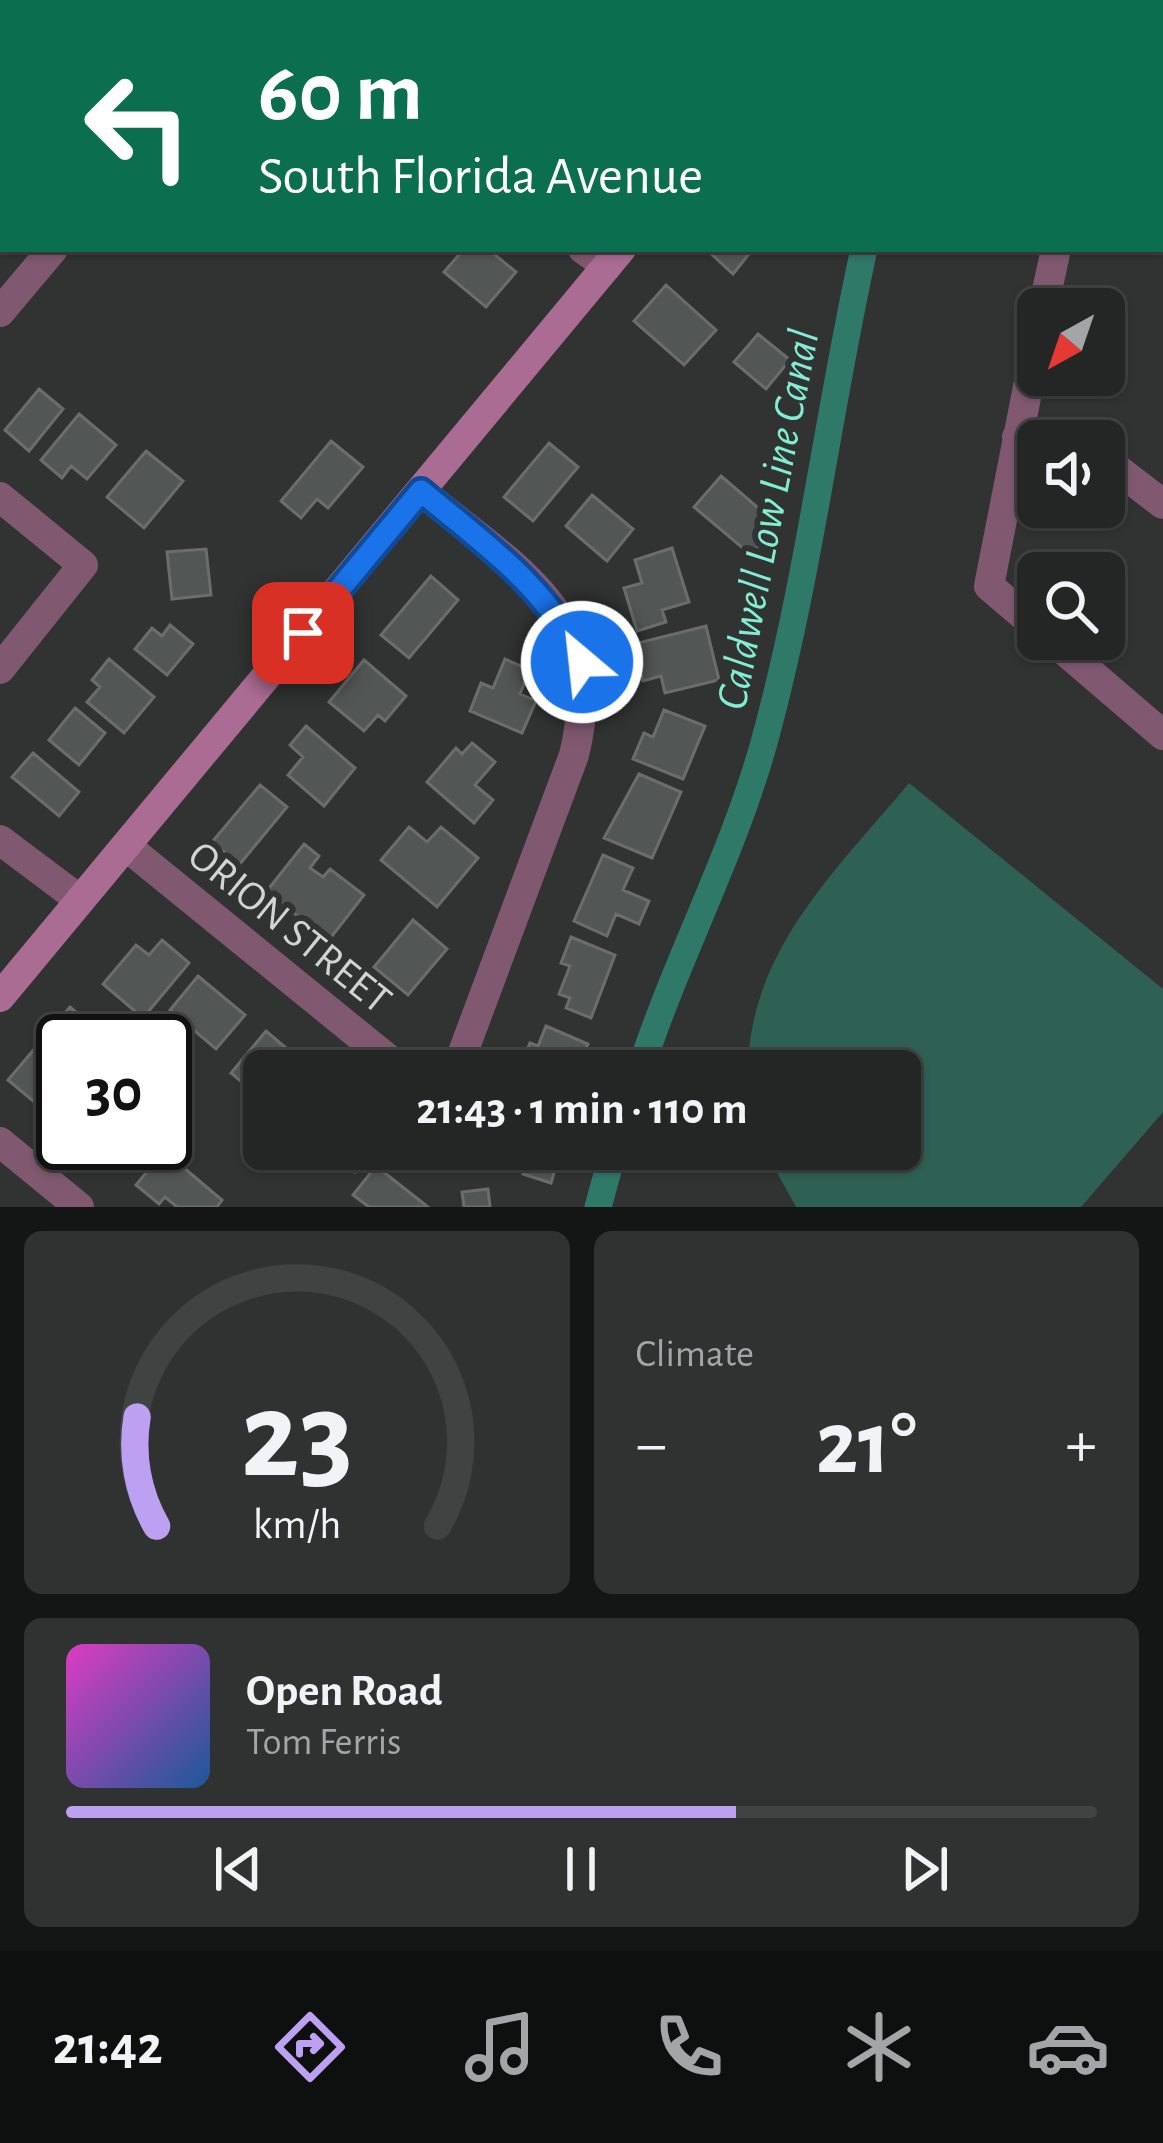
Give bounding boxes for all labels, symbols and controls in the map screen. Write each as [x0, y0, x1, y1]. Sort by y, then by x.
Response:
icon: left [60, 48, 216, 204]
text: 60 m [258, 52, 423, 136]
text: South Florida Avenue [258, 150, 703, 204]
north arrow [1017, 288, 1125, 396]
map controls [1017, 288, 1125, 660]
water label: Caldwell Low Line Canal [709, 325, 827, 713]
button: sound [1017, 420, 1125, 528]
button: search [1017, 552, 1125, 660]
pin [252, 582, 354, 684]
position arrow [519, 599, 645, 725]
icon: arrive [270, 600, 336, 666]
street label: ORION STREET [181, 834, 399, 1022]
speed limit sign: 30 [36, 1014, 192, 1170]
text: 21:43 · 1 min · 110 m [416, 1087, 748, 1132]
text: Climate [636, 1335, 754, 1374]
text: 23 [240, 1375, 353, 1500]
text: 21° [816, 1400, 917, 1490]
text: − [636, 1412, 667, 1478]
text: + [1065, 1412, 1097, 1478]
text: km/h [253, 1503, 341, 1546]
text: Open Road [246, 1669, 443, 1714]
text: Tom Ferris [246, 1723, 402, 1762]
icon: previous [205, 1836, 271, 1902]
icon: pause [548, 1836, 614, 1902]
icon: next [892, 1836, 958, 1902]
icon: directions [268, 2005, 352, 2089]
icon: music [458, 2005, 542, 2089]
icon: phone [647, 2005, 731, 2089]
icon: climate [837, 2005, 921, 2089]
icon: car [1026, 2005, 1110, 2089]
text: 21:42 [53, 2020, 163, 2074]

